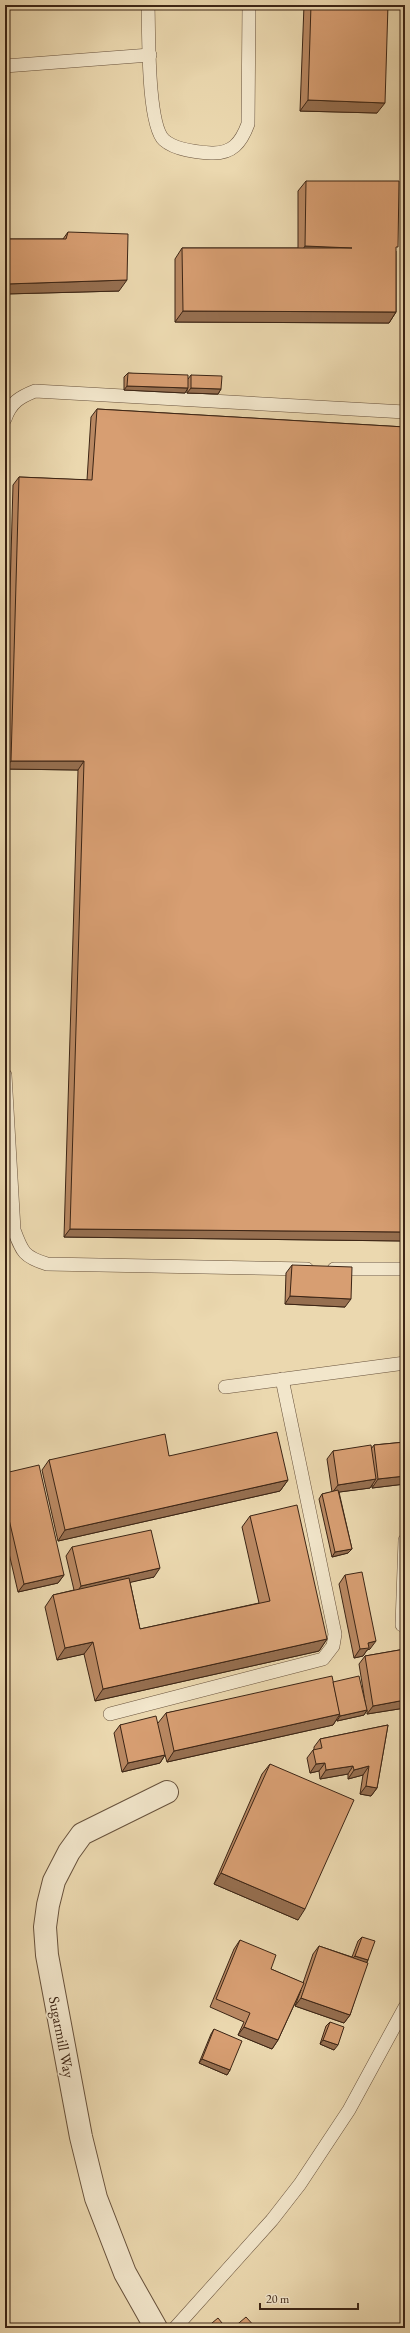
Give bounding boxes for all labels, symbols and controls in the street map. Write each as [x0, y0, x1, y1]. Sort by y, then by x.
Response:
street label: Sugarmill Way [45, 1995, 79, 2080]
scale bar [260, 2285, 358, 2311]
text: 20 m [266, 2291, 290, 2307]

